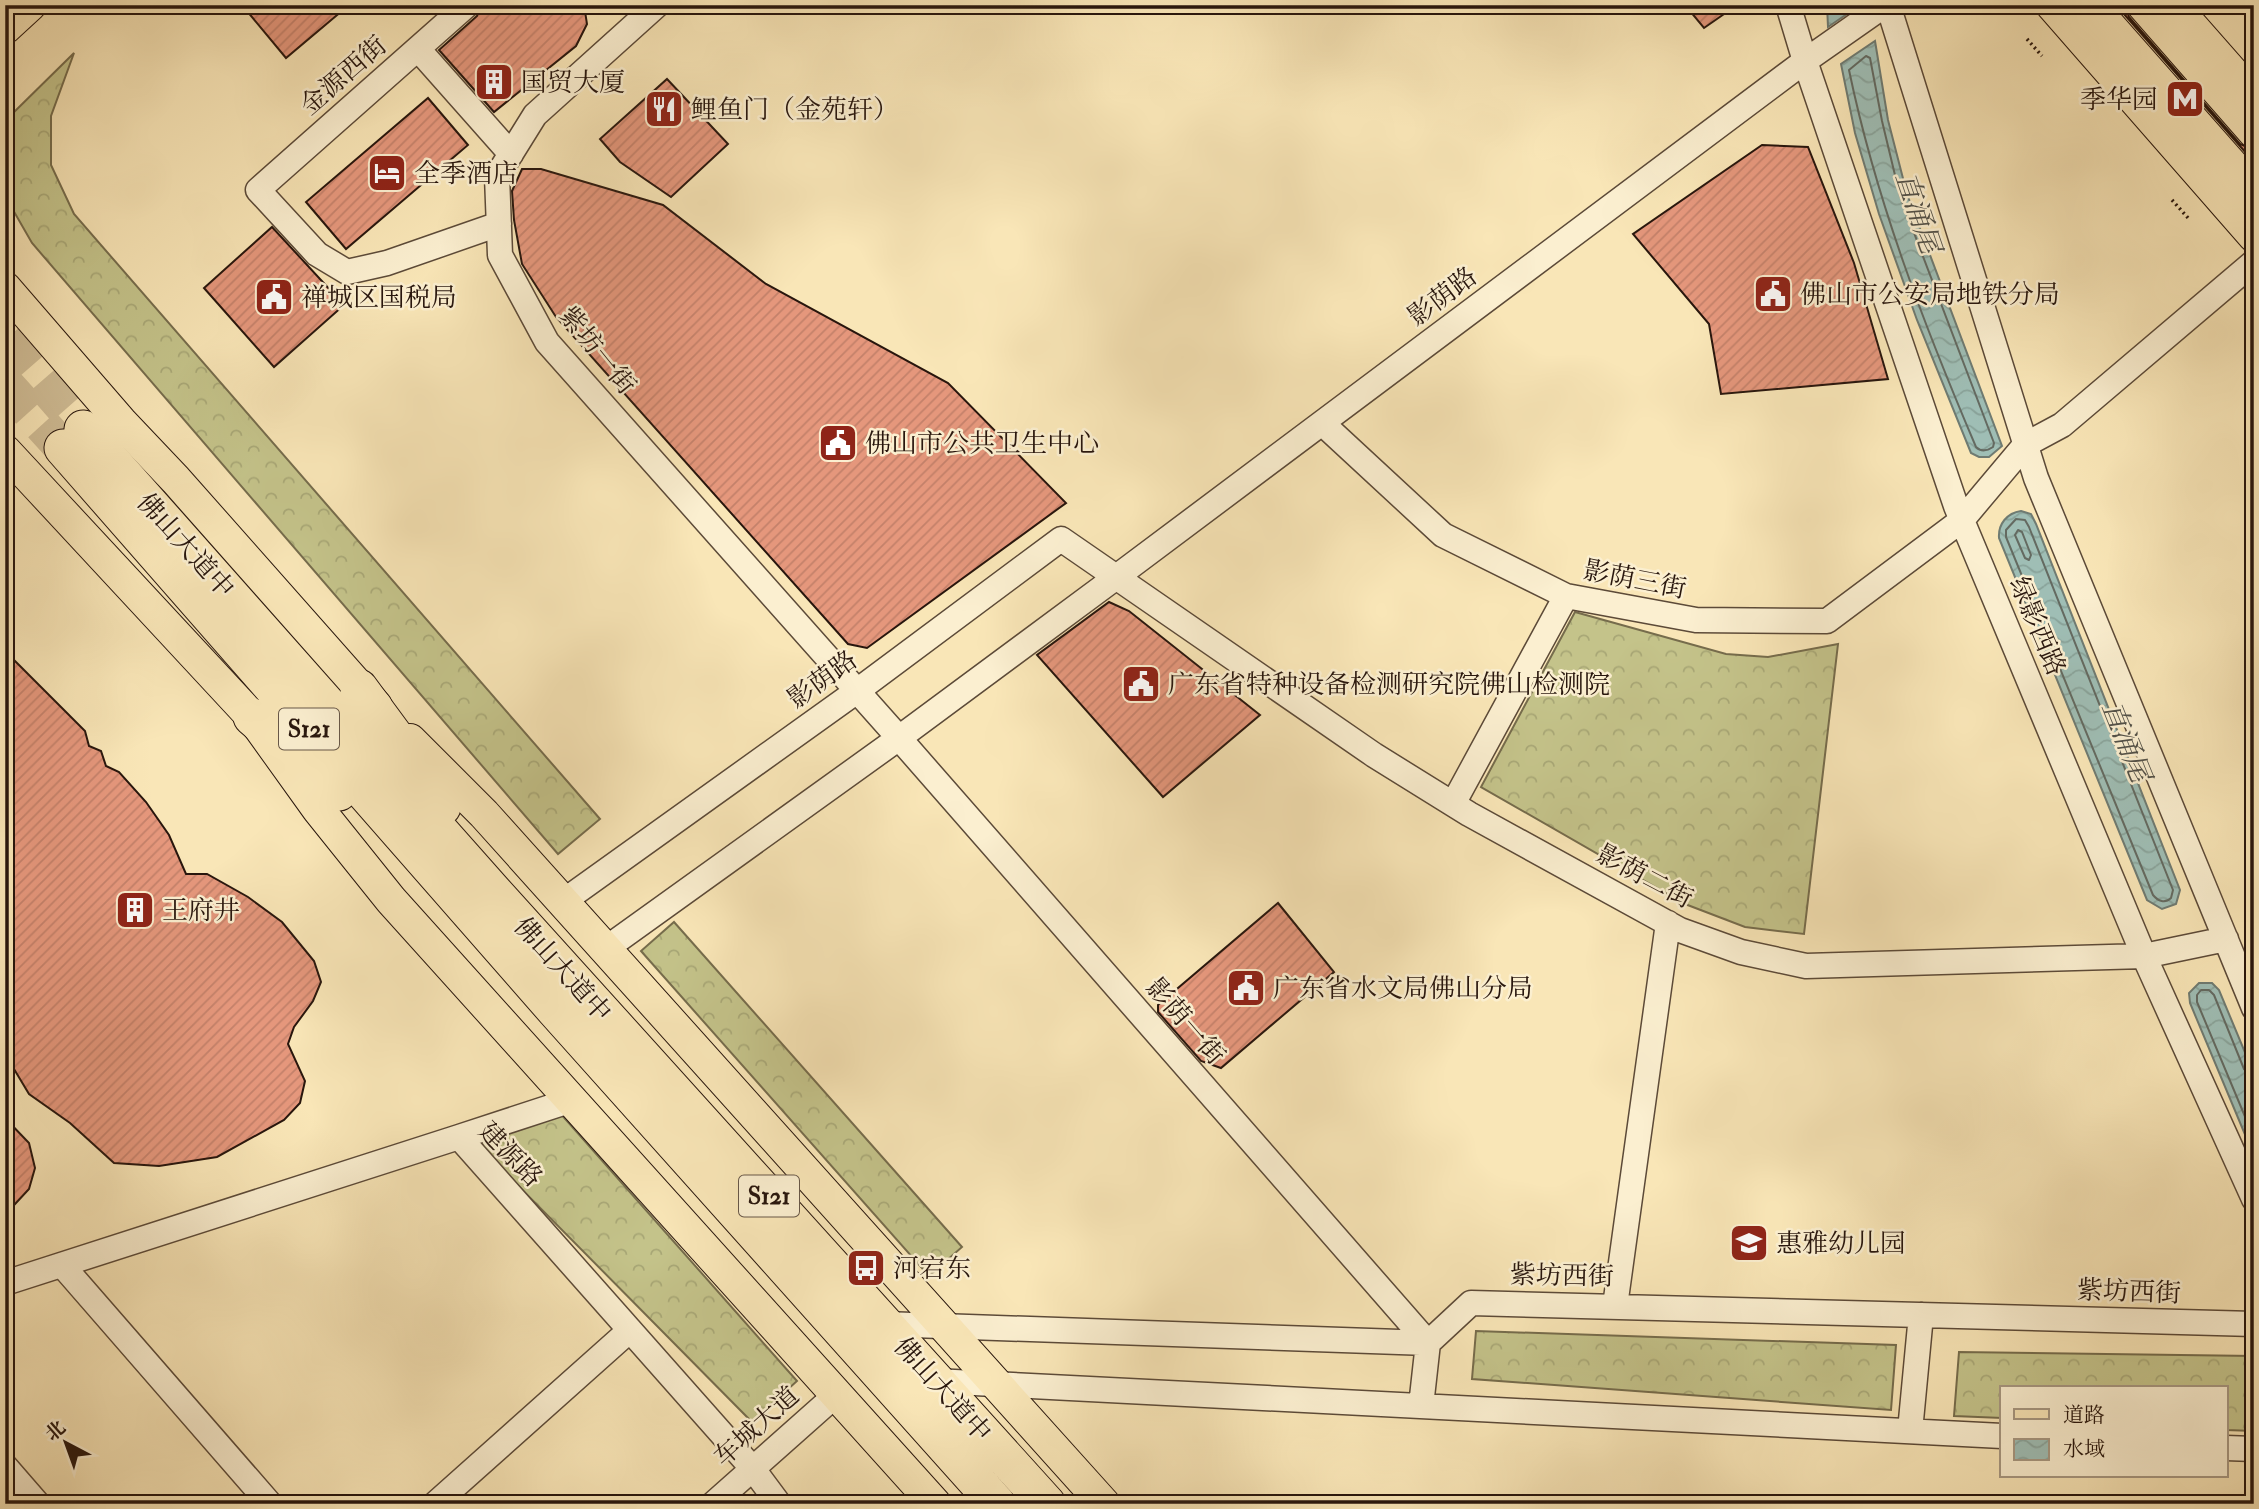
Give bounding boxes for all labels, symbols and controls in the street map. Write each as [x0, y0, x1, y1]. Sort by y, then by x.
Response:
street label: 金源西街 [294, 30, 393, 122]
building icon: 国贸大厦 [473, 61, 515, 103]
place label: 国贸大厦 [521, 67, 625, 99]
metro station icon: 季华园 [2164, 78, 2206, 120]
place label: 季华园 [2080, 84, 2158, 116]
restaurant icon: 鲤鱼门（金苑轩） [643, 88, 685, 130]
place label: 鲤鱼门（金苑轩） [691, 94, 899, 126]
hotel icon: 全季酒店 [366, 152, 408, 194]
place label: 全季酒店 [414, 158, 518, 190]
water label: 直涌尾 [1887, 167, 1949, 262]
street label: 影荫路 [1402, 261, 1483, 333]
public building icon: 佛山市公安局地铁分局 [1752, 273, 1794, 315]
public building icon: 禅城区国税局 [253, 276, 295, 318]
place label: 佛山市公安局地铁分局 [1800, 279, 2060, 311]
place label: 禅城区国税局 [301, 282, 457, 314]
street label: 紫坊一街 [552, 300, 642, 401]
public building icon: 佛山市公共卫生中心 [817, 422, 859, 464]
place label: 佛山市公共卫生中心 [865, 428, 1099, 460]
street label: 佛山大道中 [130, 487, 241, 605]
street label: 影荫三街 [1581, 554, 1689, 606]
street label: 绿影西路 [2002, 572, 2072, 681]
street label: 影荫路 [782, 644, 864, 716]
public building icon: 广东省特种设备检测研究院佛山检测院 [1120, 663, 1162, 705]
place label: 广东省特种设备检测研究院佛山检测院 [1168, 669, 1610, 701]
water label: 直涌尾 [2094, 696, 2159, 791]
road number: S121 [279, 708, 339, 750]
street label: 影荫二街 [1591, 838, 1698, 915]
building icon: 王府井 [114, 889, 156, 931]
place label: 王府井 [162, 895, 240, 927]
street label: 佛山大道中 [507, 911, 618, 1029]
public building icon: 广东省水文局佛山分局 [1225, 967, 1267, 1009]
street label: 影荫一街 [1139, 972, 1231, 1071]
place label: 广东省水文局佛山分局 [1273, 973, 1533, 1005]
street label: 建源路 [472, 1116, 549, 1194]
road number: S121 [739, 1176, 799, 1216]
school or university icon: 惠雅幼儿园 [1728, 1222, 1770, 1264]
place label: 惠雅幼儿园 [1776, 1228, 1906, 1260]
bus stop icon: 河宕东 [845, 1247, 887, 1289]
place label: 河宕东 [893, 1253, 971, 1285]
street label: 紫坊西街 [1510, 1259, 1614, 1293]
street label: 紫坊西街 [2076, 1274, 2181, 1310]
street label: 佛山大道中 [887, 1331, 998, 1449]
street label: 车城大道 [707, 1380, 806, 1473]
legend [2000, 1386, 2228, 1478]
text: 道路 [2063, 1402, 2105, 1429]
north arrow [32, 1408, 102, 1478]
text: 北 [40, 1416, 71, 1446]
text: 水域 [2063, 1436, 2105, 1463]

